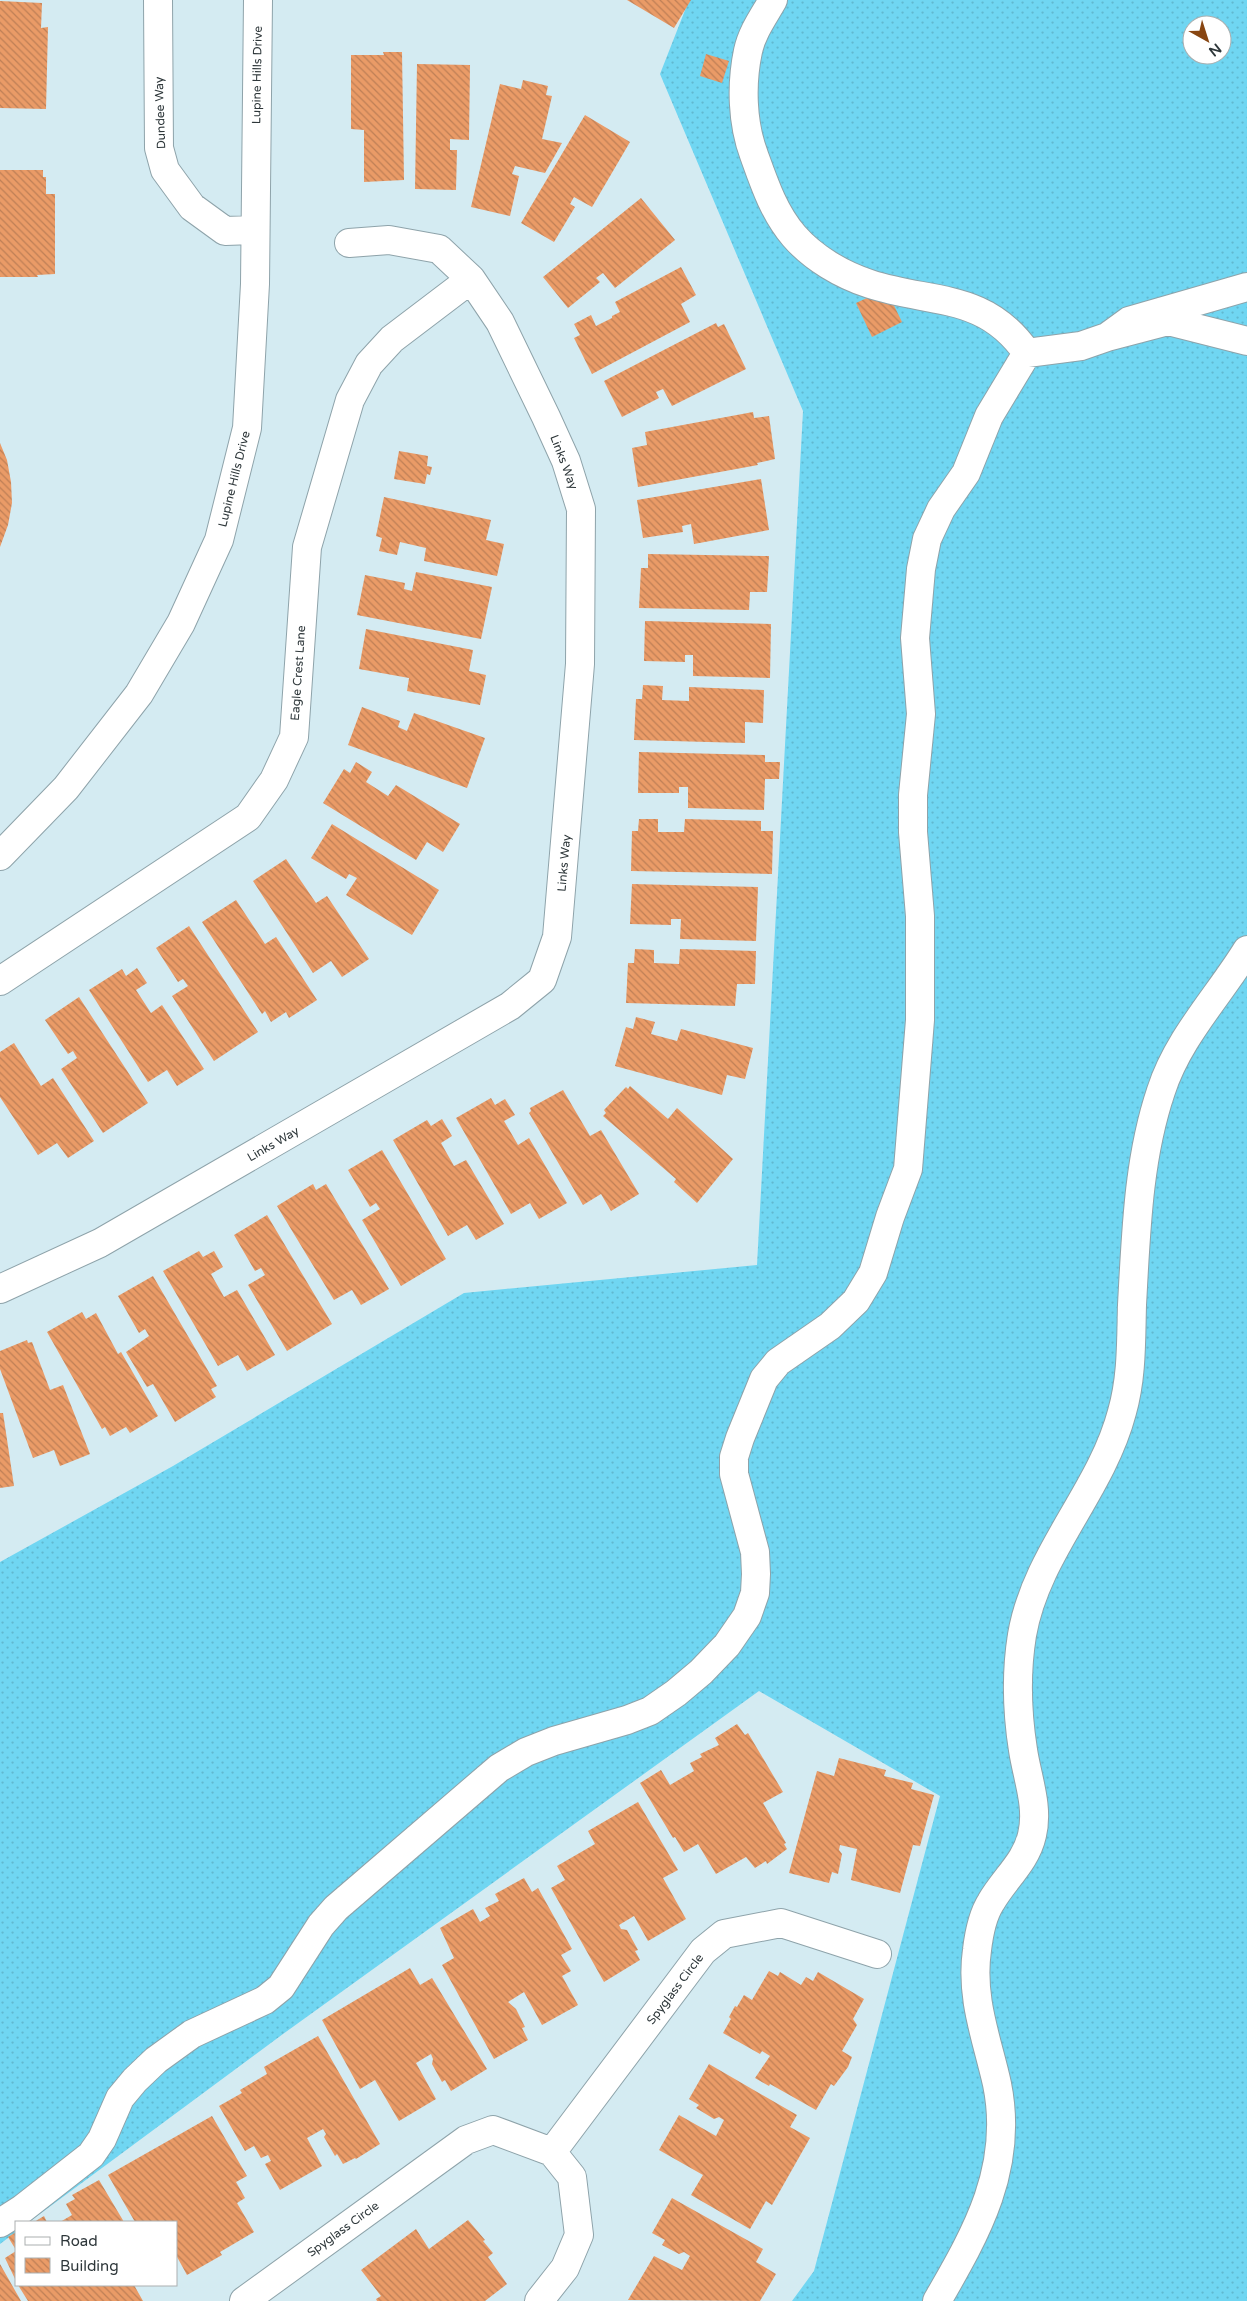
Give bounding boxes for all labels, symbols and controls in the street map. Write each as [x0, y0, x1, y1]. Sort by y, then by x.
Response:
north arrow [1182, 15, 1232, 65]
street label: Lupine Hills Drive [249, 26, 265, 124]
text: N [1205, 40, 1225, 60]
street label: Dundee Way [152, 76, 168, 149]
street label: Lupine Hills Drive [215, 429, 253, 528]
street label: Links Way [547, 433, 581, 492]
street label: Eagle Crest Lane [288, 625, 308, 721]
street label: Links Way [555, 833, 574, 892]
street label: Links Way [245, 1123, 302, 1164]
street label: Spyglass Circle [644, 1951, 706, 2027]
street label: Spyglass Circle [304, 2198, 382, 2260]
legend [15, 2221, 178, 2286]
text: Road [60, 2232, 98, 2250]
text: Building [60, 2257, 119, 2275]

